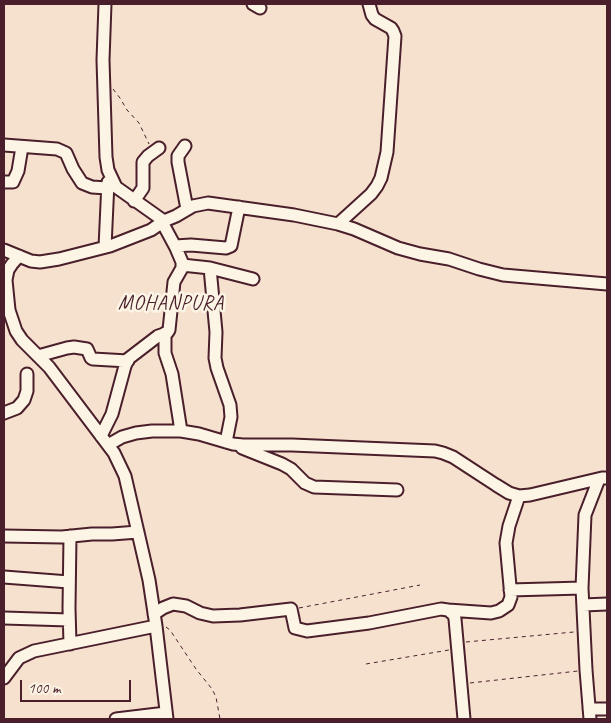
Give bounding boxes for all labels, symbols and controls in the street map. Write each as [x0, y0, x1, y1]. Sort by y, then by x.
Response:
district label: MOHANPURA [118, 292, 224, 316]
scale bar [22, 670, 134, 702]
text: 100 m [28, 679, 60, 698]

